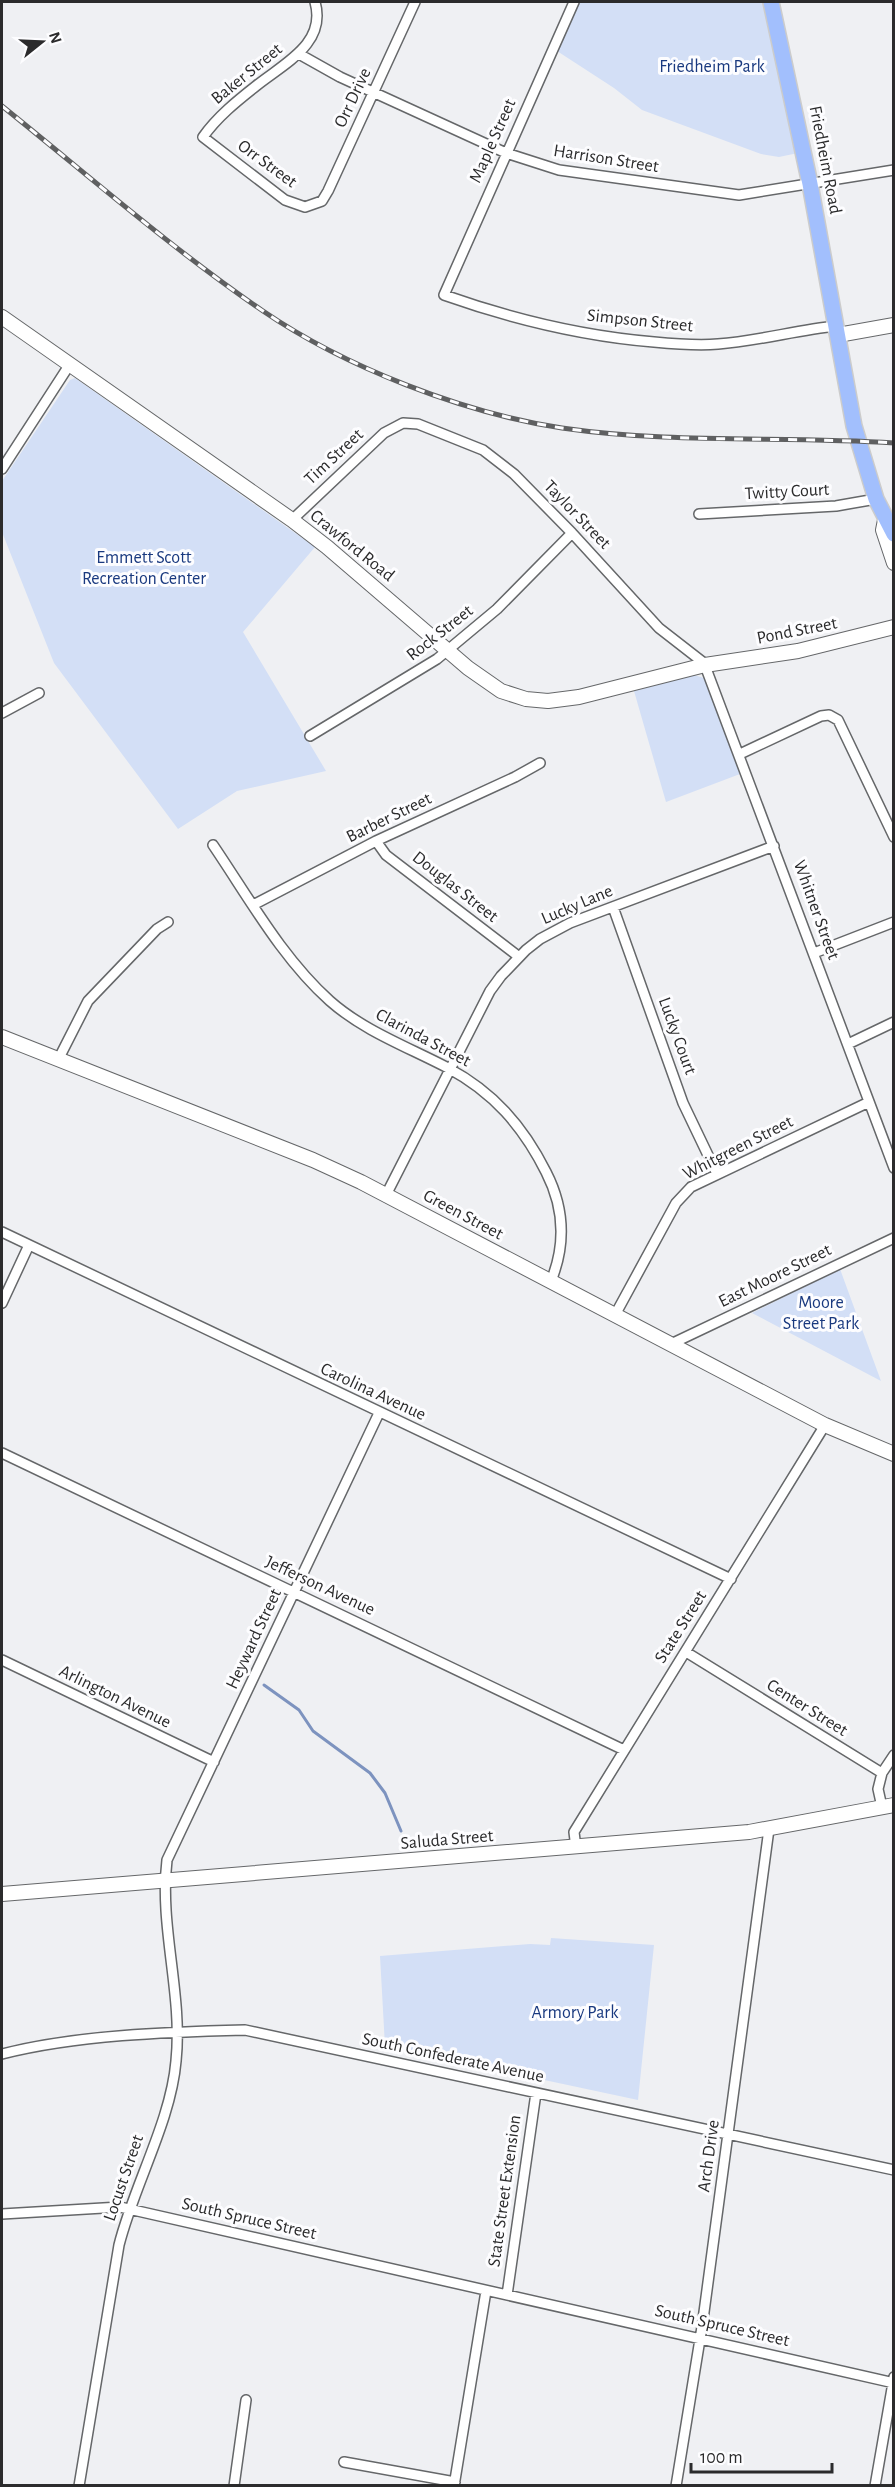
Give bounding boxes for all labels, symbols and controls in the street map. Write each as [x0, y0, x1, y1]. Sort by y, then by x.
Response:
north arrow [12, 12, 72, 72]
text: N [46, 30, 65, 45]
street label: Baker Street [208, 40, 286, 108]
park label: Friedheim Park [659, 58, 765, 76]
street label: Orr Drive [331, 65, 375, 131]
street label: Maple Street [467, 96, 520, 186]
street label: Friedheim Road [806, 104, 844, 216]
street label: Orr Street [234, 137, 300, 192]
street label: Harrison Street [552, 142, 660, 176]
street label: Simpson Street [586, 306, 694, 336]
street label: Tim Street [301, 425, 367, 488]
street label: Taylor Street [540, 477, 614, 553]
street label: Twitty Court [744, 481, 830, 503]
street label: Crawford Road [306, 507, 398, 585]
park label: Emmett Scott Recreation Center [82, 549, 206, 588]
street label: Rock Street [403, 602, 477, 664]
street label: Pond Street [755, 614, 839, 648]
street label: Barber Street [344, 790, 435, 846]
street label: Douglas Street [409, 848, 501, 926]
street label: Whitner Street [790, 858, 842, 962]
street label: Lucky Lane [539, 882, 615, 928]
street label: Lucky Court [655, 995, 699, 1077]
street label: Clarinda Street [373, 1006, 474, 1071]
street label: Whitgreen Street [680, 1112, 796, 1183]
street label: Green Street [420, 1187, 506, 1244]
street label: East Moore Street [716, 1241, 834, 1311]
park label: Moore Street Park [783, 1294, 860, 1333]
street label: Carolina Avenue [318, 1360, 428, 1424]
street label: Jefferson Avenue [263, 1553, 377, 1619]
street label: Heyward Street [223, 1586, 285, 1692]
street label: State Street [652, 1587, 710, 1666]
street label: Arlington Avenue [56, 1662, 174, 1732]
street label: Center Street [763, 1676, 851, 1740]
street label: Saluda Street [400, 1827, 494, 1853]
park label: Armory Park [532, 2004, 619, 2022]
street label: South Confederate Avenue [361, 2030, 545, 2086]
street label: State Street Extension [485, 2114, 525, 2268]
street label: Arch Drive [695, 2119, 723, 2193]
street label: Locust Street [101, 2132, 147, 2223]
street label: South Spruce Street [180, 2195, 318, 2243]
street label: South Spruce Street [653, 2302, 791, 2350]
scale bar [691, 2436, 832, 2474]
text: 100 m [700, 2449, 743, 2467]

